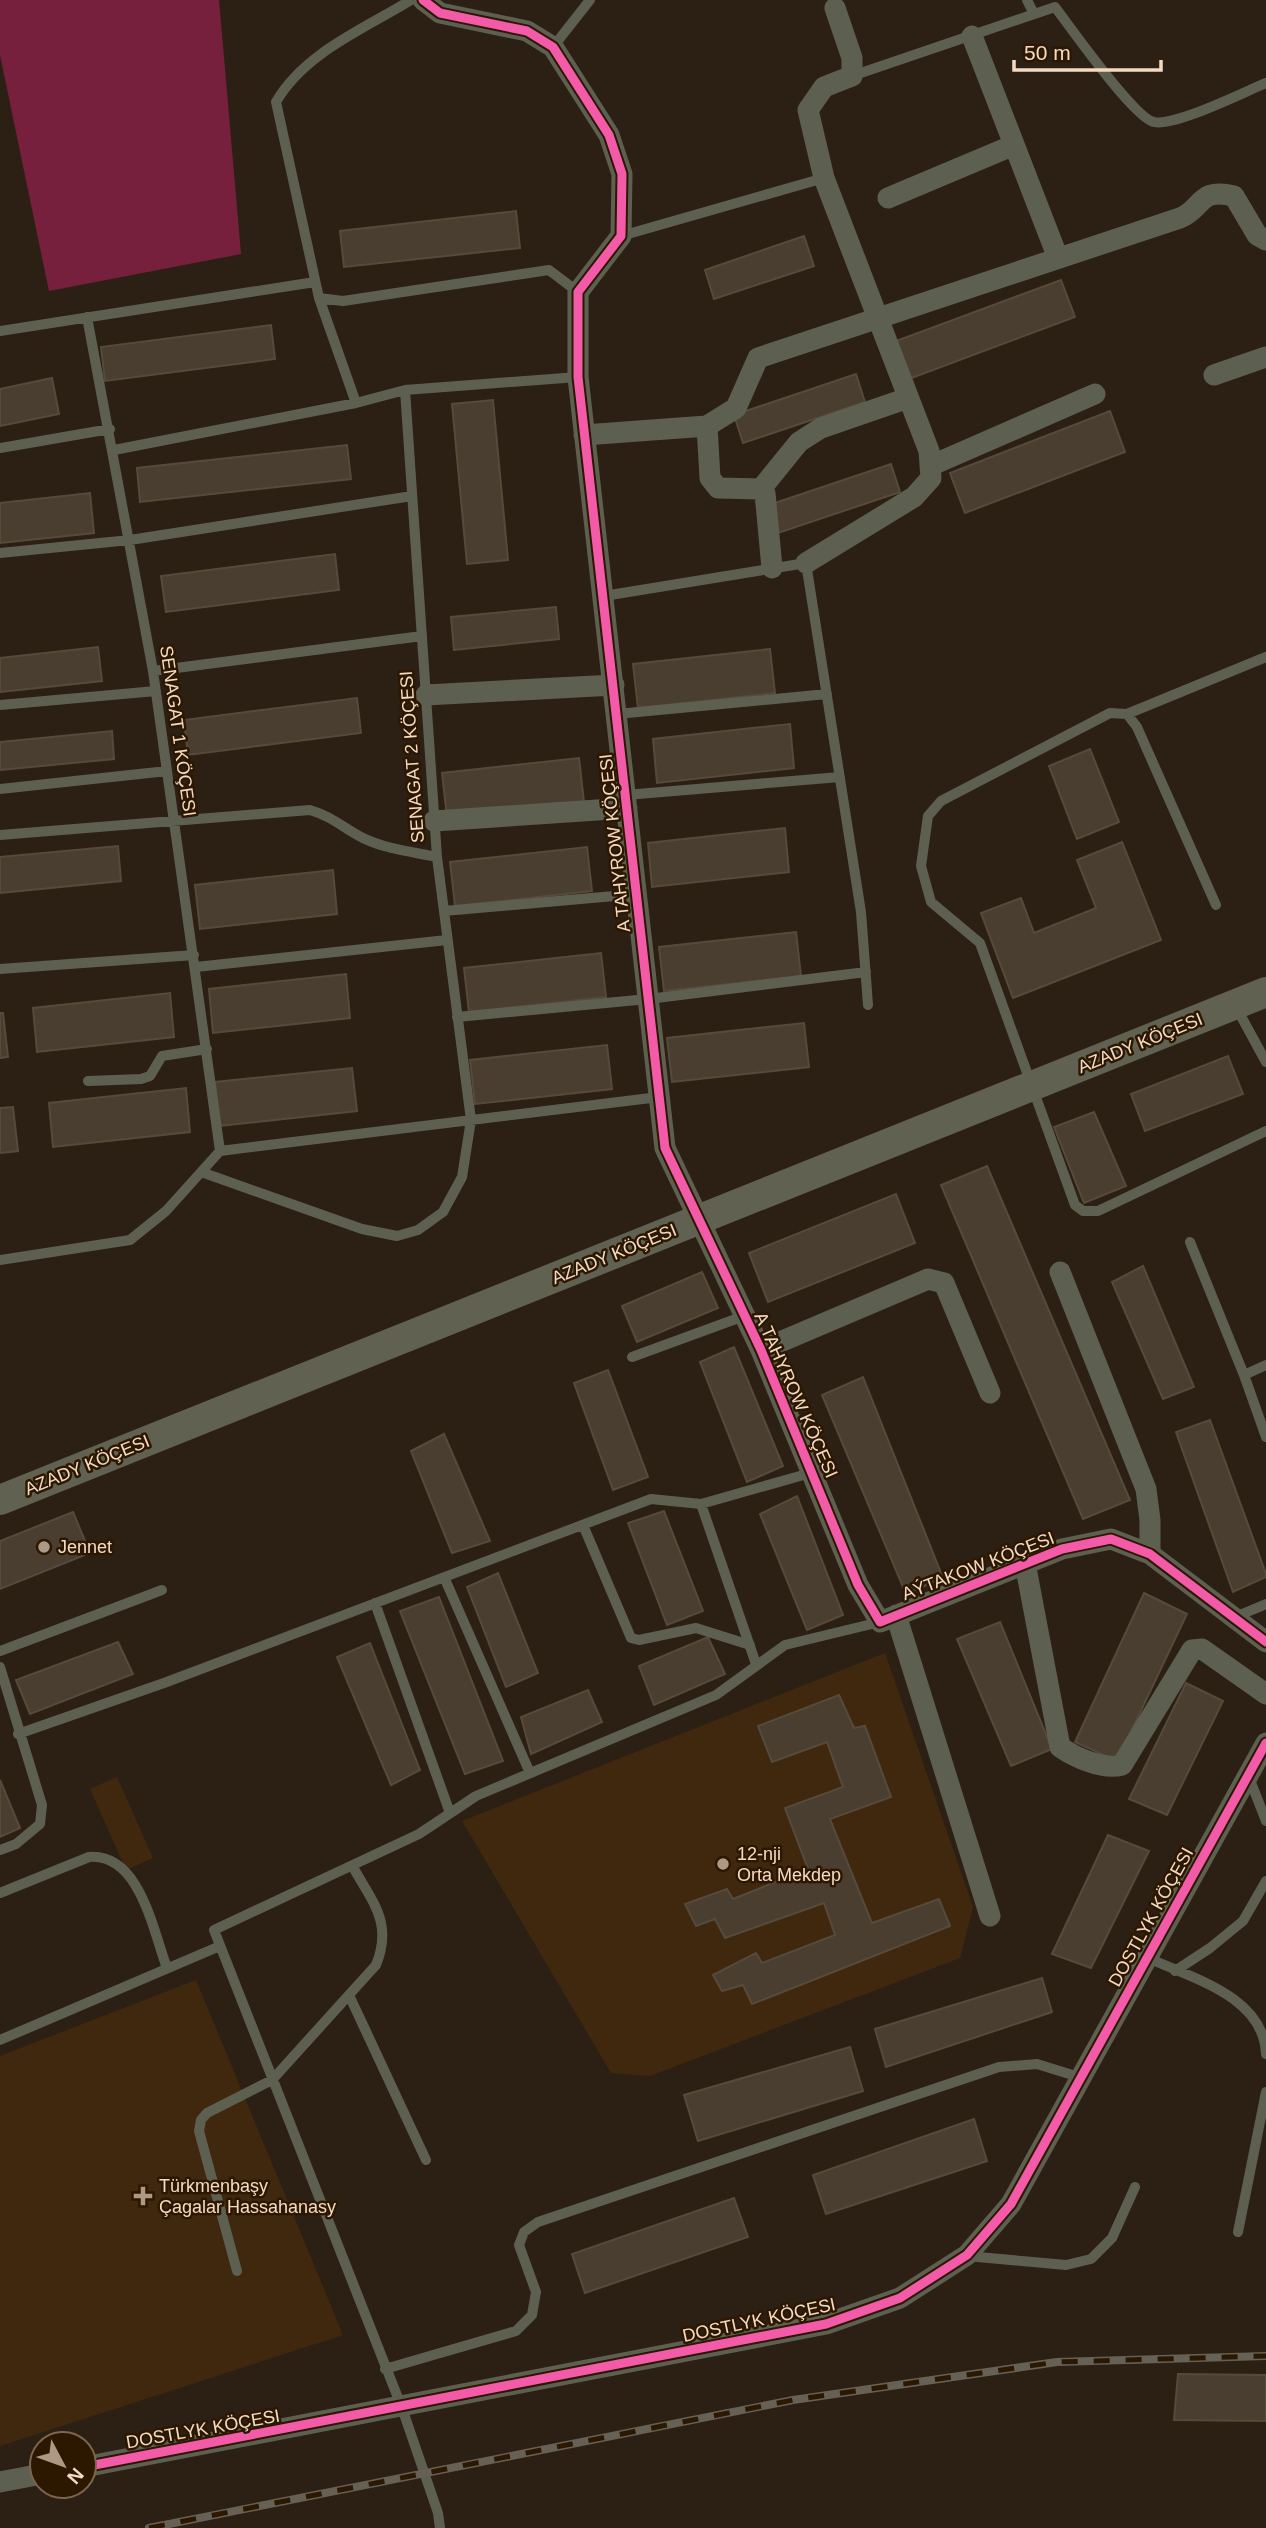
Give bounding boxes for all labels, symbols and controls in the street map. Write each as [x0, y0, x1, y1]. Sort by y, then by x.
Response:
scale bar [1014, 28, 1161, 72]
text: 50 m [1024, 41, 1071, 64]
street label: SENAGAT 1 KÖÇESI [156, 644, 200, 818]
street label: SENAGAT 2 KÖÇESI [396, 670, 428, 844]
street label: A TAHYROW KÖÇESI [596, 753, 634, 933]
street label: AZADY KÖÇESI [1075, 1009, 1205, 1077]
street label: AZADY KÖÇESI [549, 1220, 679, 1288]
street label: A TAHYROW KÖÇESI [750, 1309, 842, 1481]
street label: AZADY KÖÇESI [22, 1431, 152, 1499]
street label: AÝTAKOW KÖÇESI [899, 1528, 1057, 1604]
place label: Jennet [58, 1537, 112, 1557]
marker: Jennet [36, 1539, 52, 1555]
place label: 12-nji Orta Mekdep [737, 1844, 841, 1885]
street label: DOSTLYK KÖÇESI [1105, 1844, 1197, 1990]
marker: 12-nji Orta Mekdep [715, 1856, 731, 1872]
place label: Türkmenbaşy Çagalar Hassahanasy [159, 2176, 336, 2217]
marker: Türkmenbaşy Çagalar Hassahanasy [133, 2186, 153, 2206]
street label: DOSTLYK KÖÇESI [681, 2294, 837, 2346]
street label: DOSTLYK KÖÇESI [125, 2406, 281, 2452]
north arrow [28, 2430, 98, 2500]
text: N [63, 2464, 88, 2488]

